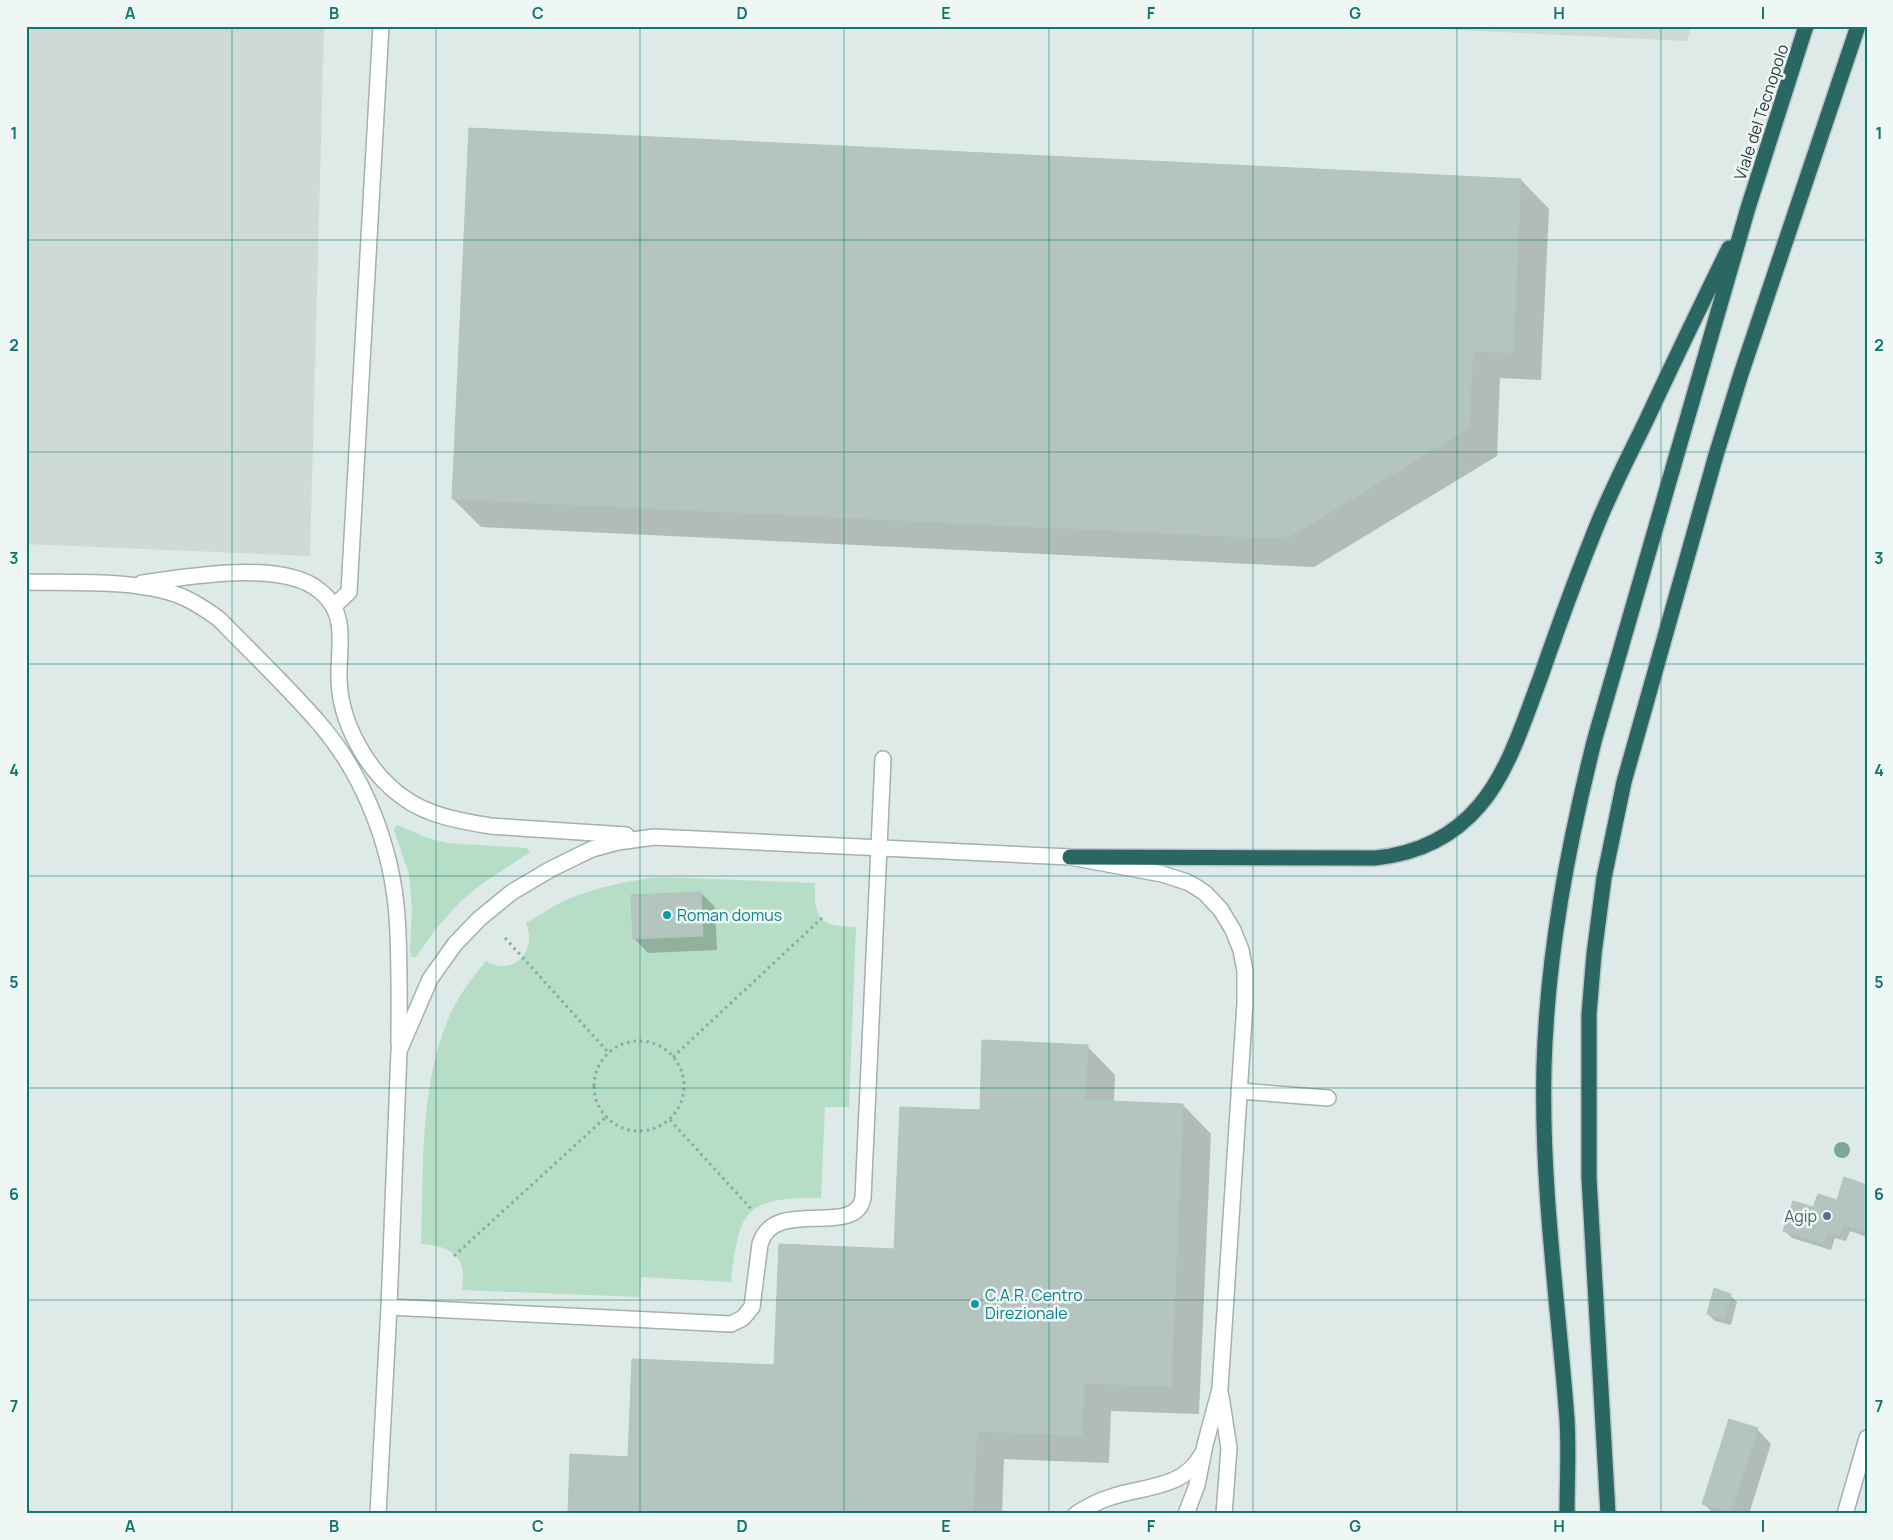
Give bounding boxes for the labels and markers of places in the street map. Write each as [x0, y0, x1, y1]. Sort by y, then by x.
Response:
place label: Roman domus [677, 904, 782, 926]
marker: Roman domus [661, 909, 673, 921]
place label: Agip [1784, 1205, 1817, 1227]
marker: Agip [1821, 1210, 1833, 1222]
place label: C.A.R. Centro Direzionale [985, 1284, 1083, 1324]
marker: C.A.R. Centro Direzionale [969, 1298, 981, 1310]

